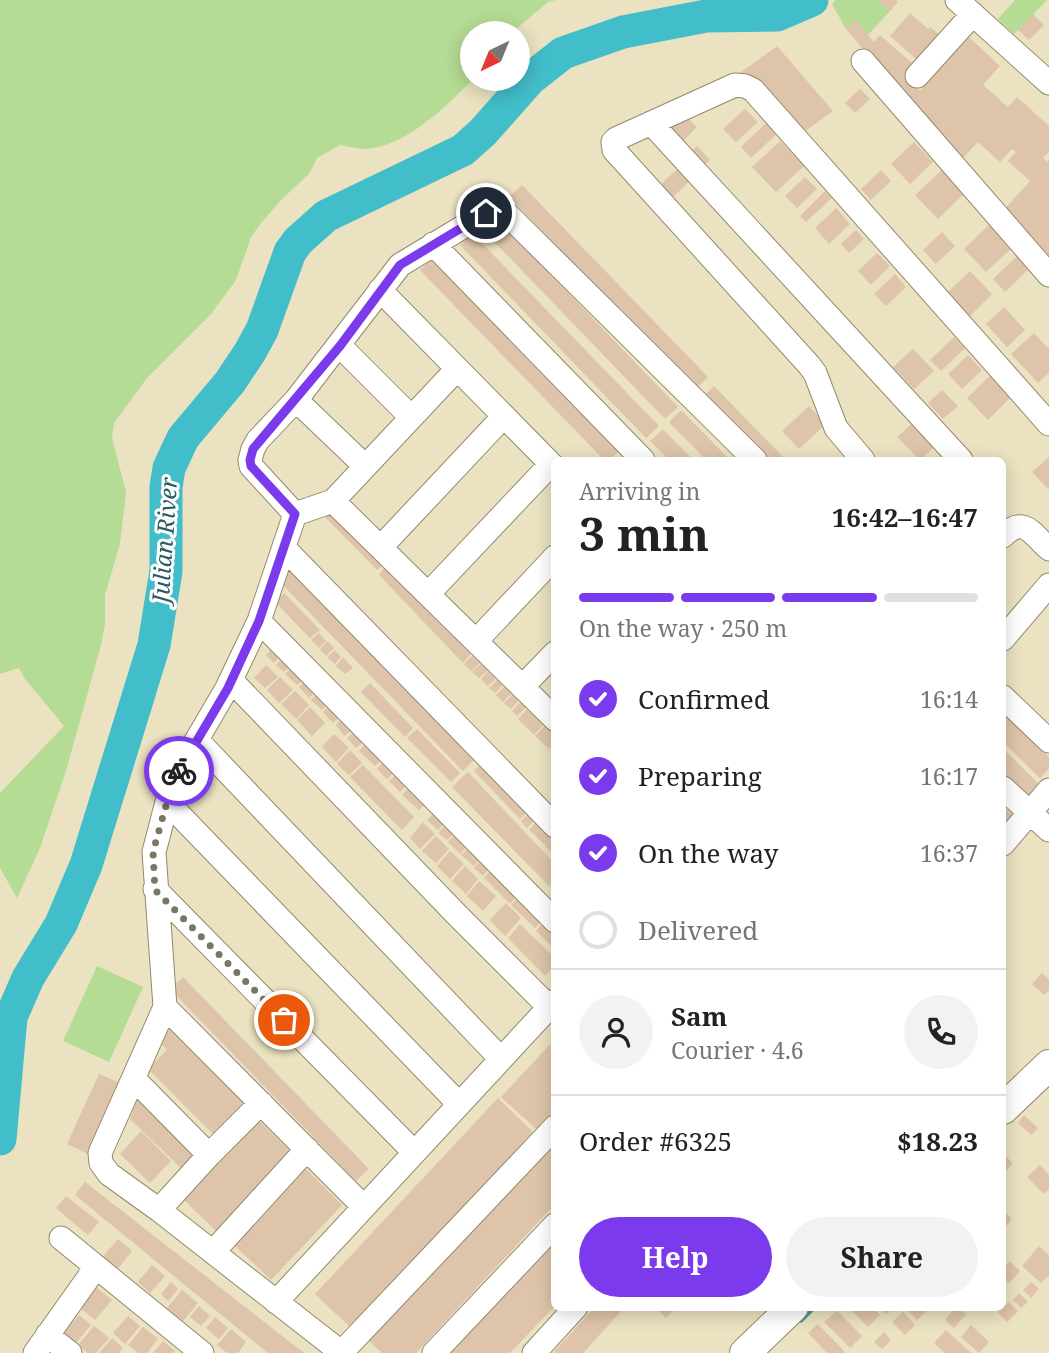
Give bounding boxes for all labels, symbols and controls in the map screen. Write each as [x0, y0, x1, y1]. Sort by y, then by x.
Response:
north arrow [460, 21, 530, 91]
map controls [460, 21, 530, 91]
pin [456, 183, 516, 243]
icon: home [467, 194, 505, 232]
text: Arriving in [579, 475, 700, 507]
water label: Julian River [143, 476, 184, 608]
text: 16:42–16:47 [832, 499, 978, 535]
text: 3 min [579, 502, 709, 564]
text: On the way · 250 m [579, 612, 787, 644]
icon: check [579, 680, 617, 718]
text: Confirmed [638, 681, 770, 717]
text: 16:14 [920, 683, 978, 715]
courier [144, 736, 214, 806]
icon: bike [160, 752, 198, 790]
icon: check [579, 757, 617, 795]
text: Preparing [638, 758, 762, 794]
text: 16:17 [920, 760, 978, 792]
icon: check [579, 834, 617, 872]
text: On the way [638, 835, 778, 871]
text: 16:37 [920, 837, 978, 869]
text: Delivered [638, 912, 758, 948]
pin [254, 990, 314, 1050]
button: person [579, 995, 653, 1069]
button: phone [904, 995, 978, 1069]
text: Sam [671, 998, 727, 1034]
icon: bag [265, 1001, 303, 1039]
text: Courier · 4.6 [671, 1034, 804, 1066]
text: Order #6325 [579, 1123, 732, 1159]
text: $18.23 [897, 1123, 978, 1159]
button: Help [579, 1217, 772, 1297]
button: Share [786, 1217, 978, 1297]

